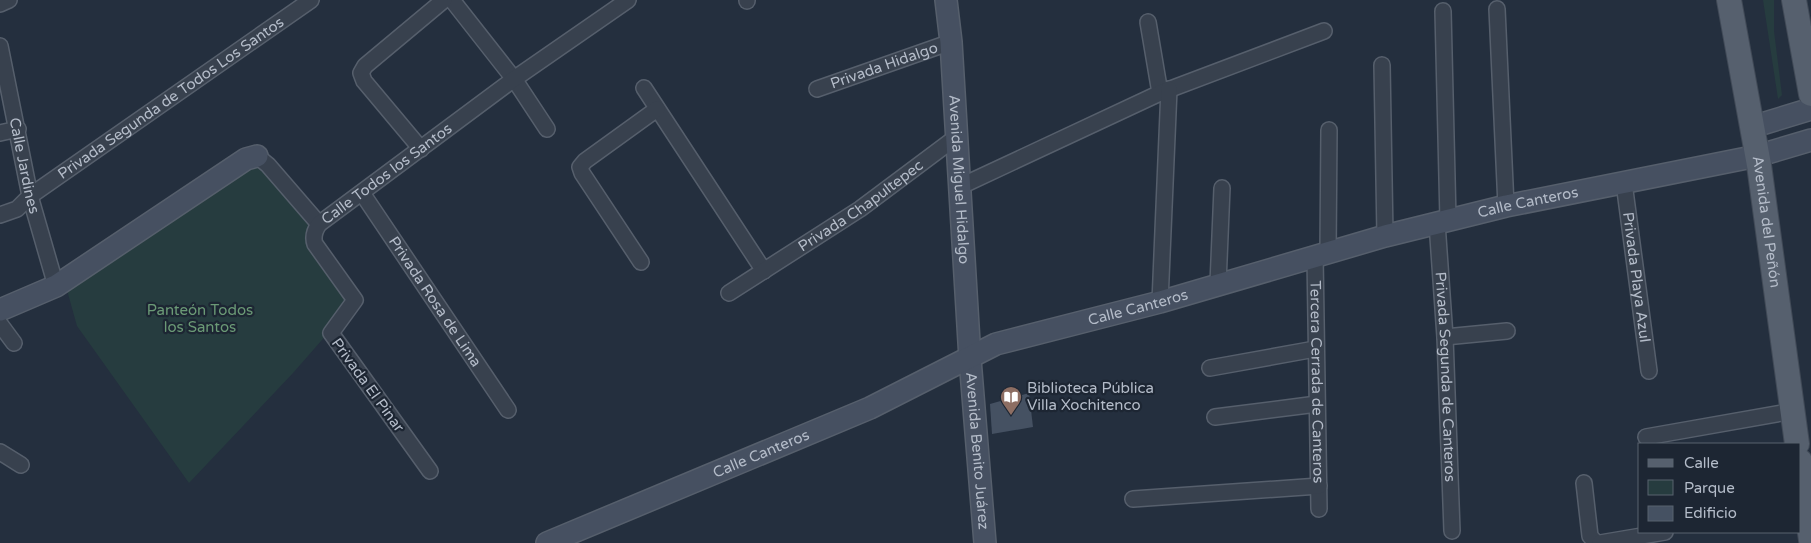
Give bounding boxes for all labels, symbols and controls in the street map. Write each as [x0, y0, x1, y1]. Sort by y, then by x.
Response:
street label: Privada Segunda de Todos Los Santos [54, 13, 287, 183]
street label: Privada Hidalgo [828, 38, 940, 93]
street label: Avenida Miguel Hidalgo [945, 94, 973, 265]
street label: Calle Jardines [6, 116, 44, 216]
street label: Calle Todos los Santos [318, 119, 456, 228]
street label: Avenida del Peñón [1748, 154, 1785, 289]
street label: Privada Chapultepec [795, 156, 927, 255]
street label: Calle Canteros [1476, 183, 1580, 222]
street label: Privada Playa Azul [1619, 211, 1654, 344]
street label: Privada Rosa de Lima [385, 233, 485, 370]
street label: Privada Segunda de Canteros [1431, 271, 1459, 482]
street label: Tercera Cerrada de Canteros [1306, 280, 1328, 484]
street label: Calle Canteros [1086, 285, 1190, 329]
park label: Panteón Todos los Santos [147, 301, 253, 336]
street label: Privada El Pinar [328, 335, 408, 436]
street label: Avenida Benito Juárez [962, 371, 993, 530]
place label: Biblioteca Pública Villa Xochitenco [1027, 379, 1154, 414]
library icon: Biblioteca Pública Villa Xochitenco [999, 385, 1023, 416]
street label: Calle Canteros [710, 425, 812, 482]
legend [1638, 443, 1801, 533]
text: Calle [1684, 454, 1719, 472]
text: Parque [1684, 479, 1735, 497]
text: Edificio [1684, 504, 1737, 522]

